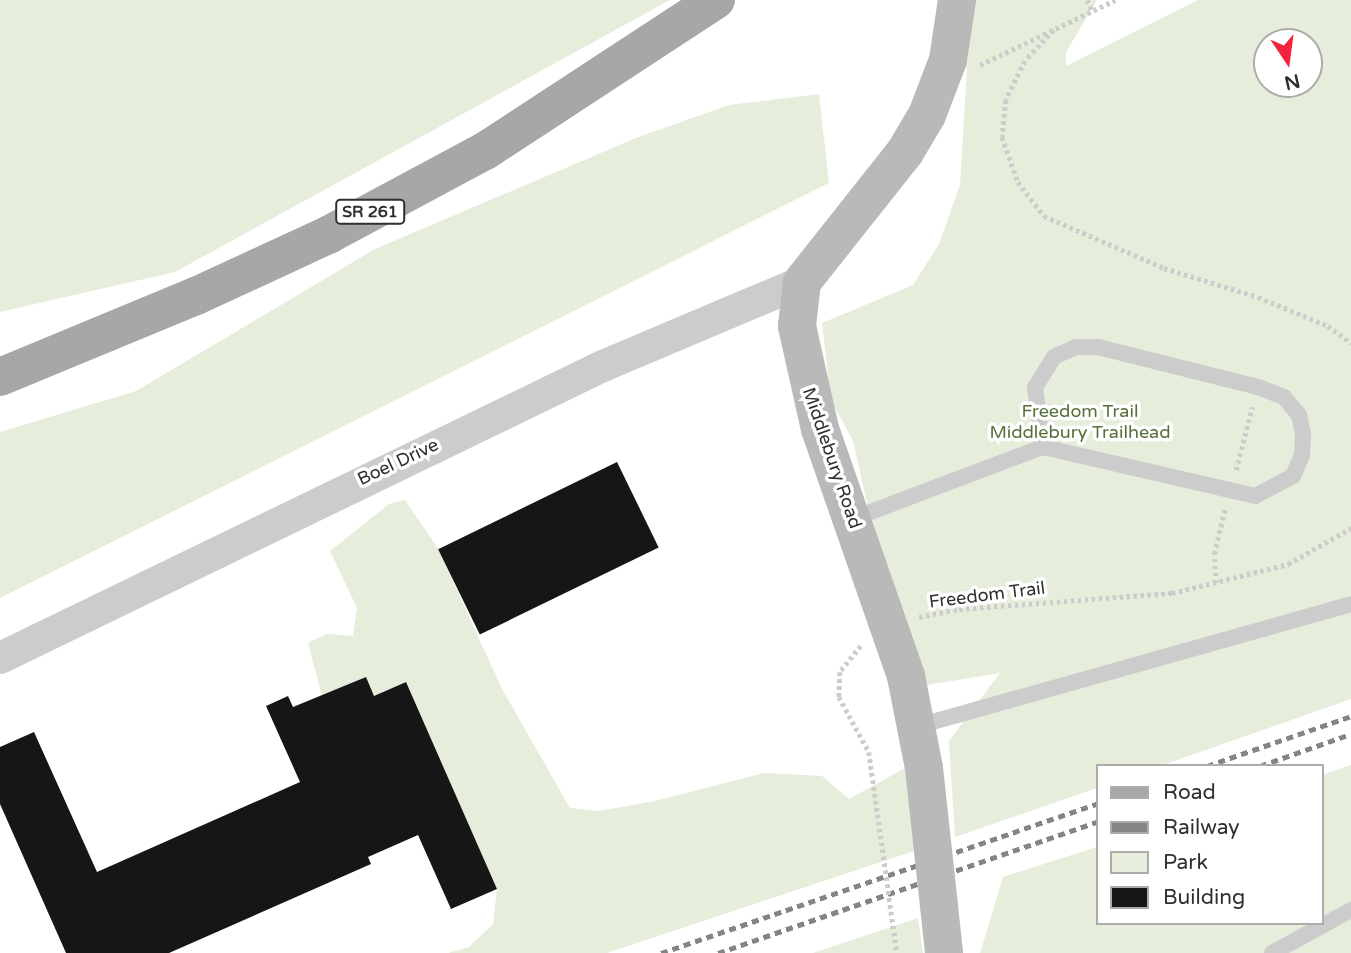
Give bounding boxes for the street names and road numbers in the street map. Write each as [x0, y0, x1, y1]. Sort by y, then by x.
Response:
road number: SR 261 [335, 200, 405, 224]
street label: Middlebury Road [798, 385, 866, 531]
street label: Boel Drive [354, 434, 442, 490]
street label: Freedom Trail [928, 577, 1046, 613]

